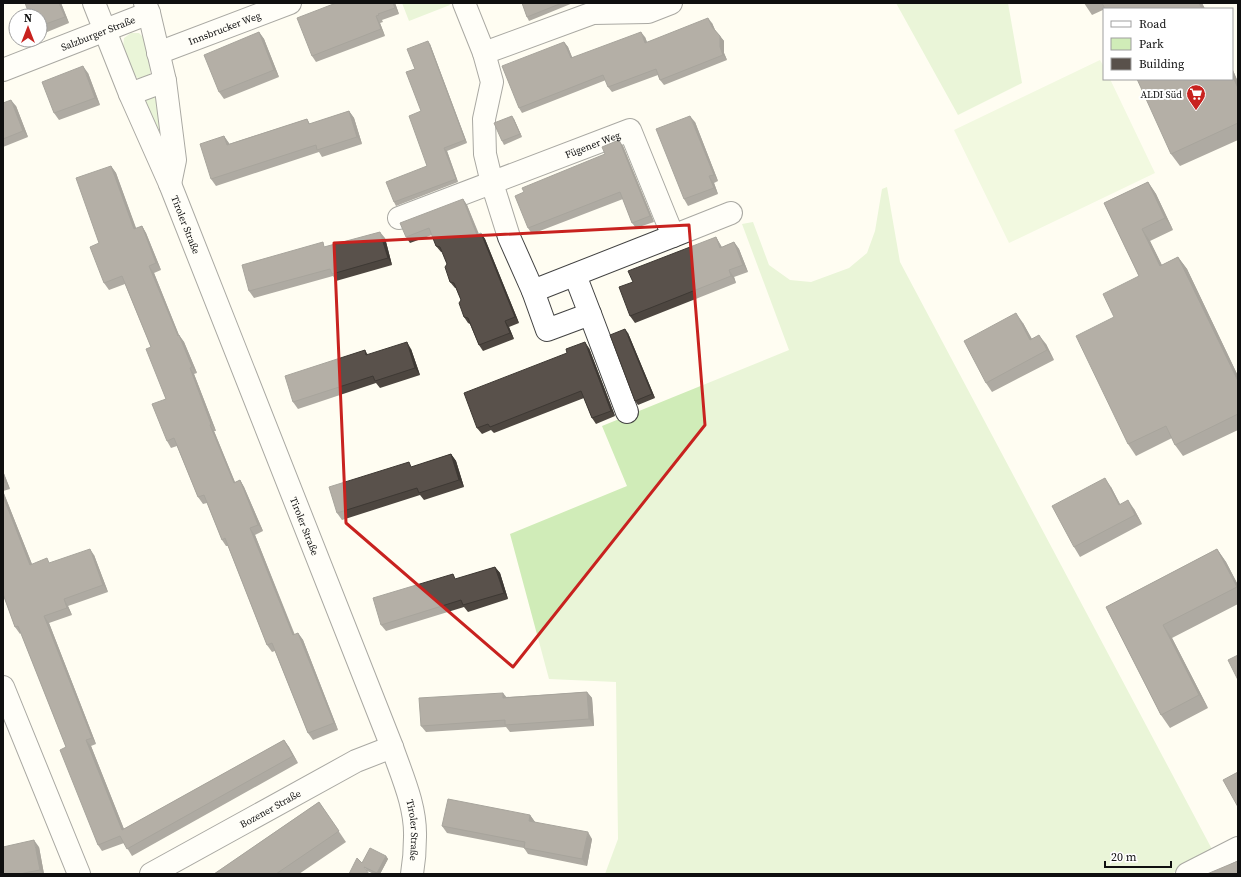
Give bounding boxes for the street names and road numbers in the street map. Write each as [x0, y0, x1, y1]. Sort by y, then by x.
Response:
street label: Innsbrucker Weg [187, 9, 263, 48]
street label: Salzburger Straße [59, 13, 137, 54]
street label: Fügener Weg [563, 128, 622, 161]
street label: Tiroler Straße [168, 194, 203, 256]
street label: Tiroler Straße [287, 495, 322, 557]
street label: Bozener Straße [238, 787, 303, 831]
street label: Tiroler Straße [403, 798, 421, 861]

